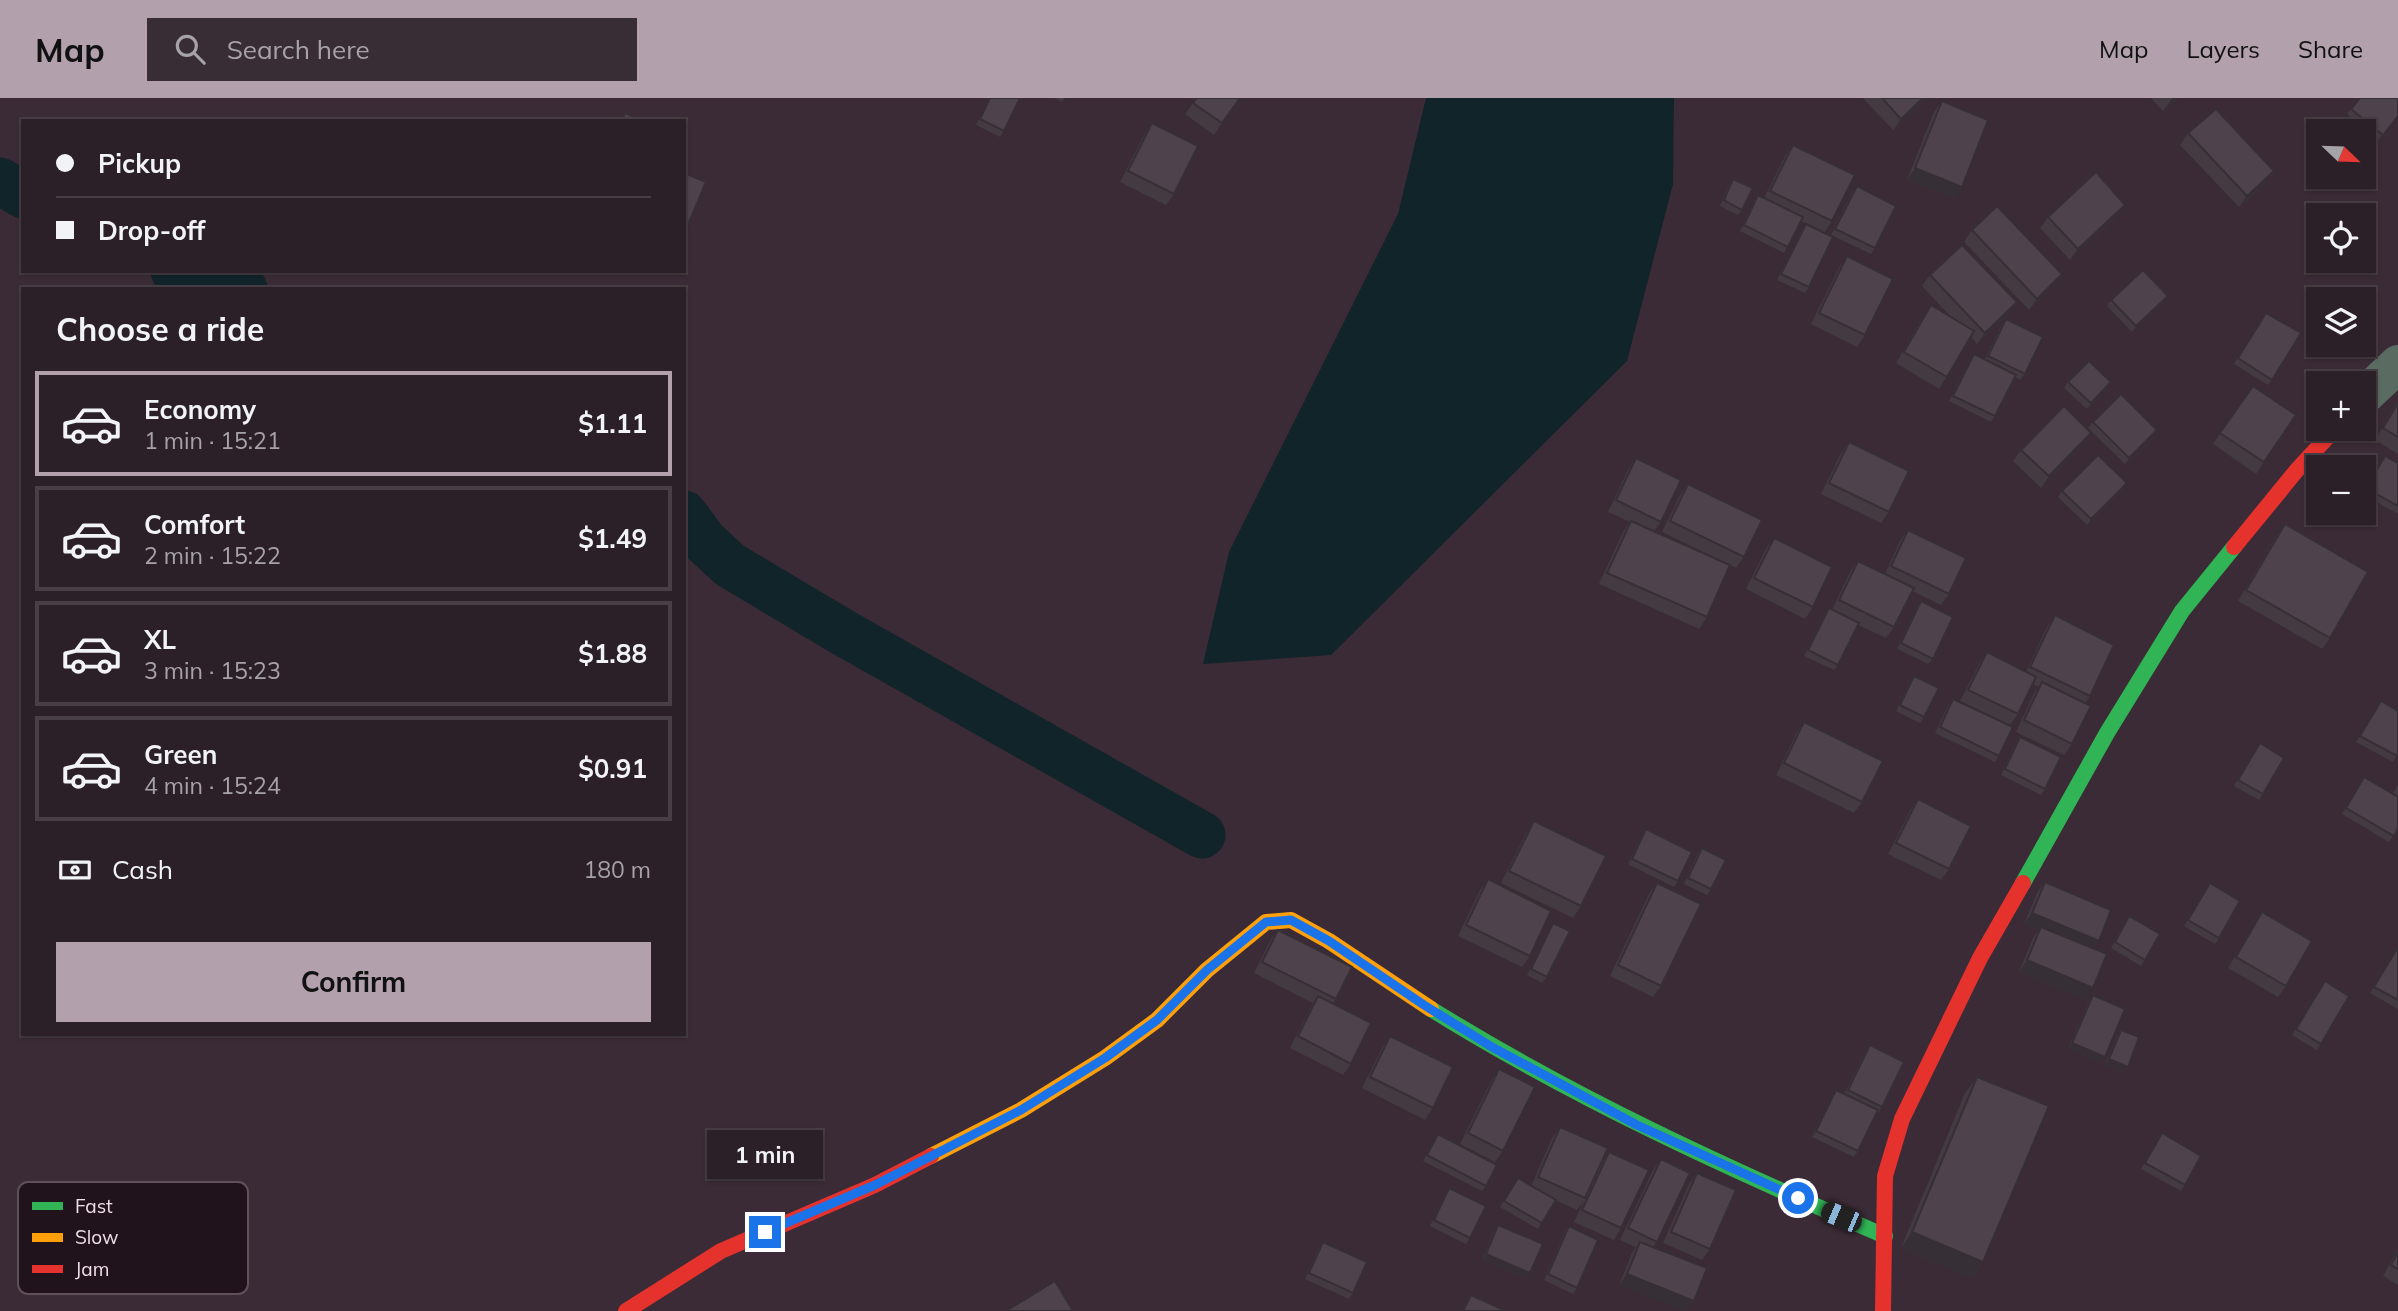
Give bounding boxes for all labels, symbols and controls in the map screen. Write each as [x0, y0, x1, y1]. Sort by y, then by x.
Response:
search box [147, 18, 637, 81]
text: Map [35, 29, 105, 70]
icon: search [171, 30, 209, 68]
text: Search here [227, 33, 370, 66]
text: Map [2099, 34, 2148, 64]
text: Layers [2186, 34, 2260, 64]
text: Share [2298, 34, 2363, 64]
north arrow [2306, 119, 2376, 189]
map controls [2306, 119, 2376, 525]
text: Pickup [98, 147, 181, 180]
button: locate [2306, 203, 2376, 273]
text: Drop-off [98, 214, 205, 247]
button: layers [2306, 287, 2376, 357]
text: Choose a ride [56, 309, 264, 349]
button: + [2306, 371, 2376, 441]
icon: car [60, 392, 123, 455]
text: Economy [144, 393, 256, 426]
text: $1.11 [578, 407, 647, 440]
text: 1 min · 15:21 [144, 426, 281, 455]
button: − [2306, 455, 2376, 525]
icon: car [60, 507, 123, 570]
text: Comfort [144, 508, 245, 541]
text: $1.49 [578, 522, 647, 555]
text: 2 min · 15:22 [144, 541, 281, 570]
icon: car [60, 622, 123, 685]
text: XL [144, 623, 176, 656]
text: $1.88 [578, 637, 647, 670]
text: 3 min · 15:23 [144, 656, 281, 685]
icon: car [60, 737, 123, 800]
text: Green [144, 738, 217, 771]
text: $0.91 [578, 752, 647, 785]
text: 4 min · 15:24 [144, 771, 281, 800]
icon: cash [56, 851, 94, 889]
text: Cash [112, 853, 173, 886]
text: 180 m [583, 855, 651, 884]
button: Confirm [56, 942, 651, 1022]
callout: 1 min [707, 1130, 823, 1180]
text: 1 min [735, 1140, 795, 1169]
legend [18, 1182, 248, 1294]
route start [1782, 1182, 1814, 1214]
text: Fast [75, 1194, 113, 1218]
car [1818, 1199, 1865, 1235]
route end [749, 1216, 781, 1248]
text: Slow [75, 1225, 119, 1249]
text: Jam [75, 1257, 109, 1281]

